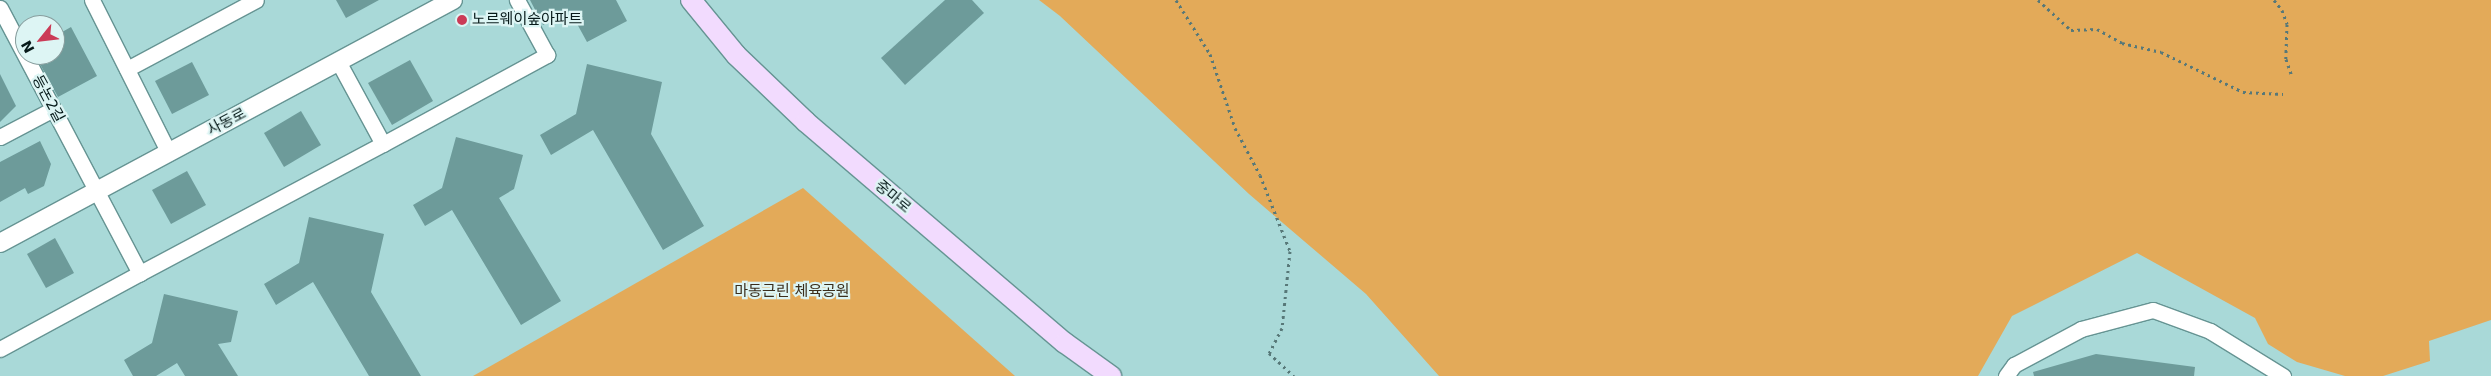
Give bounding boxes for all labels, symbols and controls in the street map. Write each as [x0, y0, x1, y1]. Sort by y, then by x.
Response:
place label: 노르웨이숲아파트 [472, 11, 582, 29]
marker: 노르웨이숲아파트 [456, 14, 468, 26]
north arrow [15, 15, 65, 65]
text: N [18, 38, 38, 56]
street label: 등논2길 [28, 72, 68, 126]
street label: 사동로 [204, 104, 250, 140]
street label: 중마로 [871, 177, 915, 217]
park label: 마동근린 체육공원 [734, 283, 850, 301]

